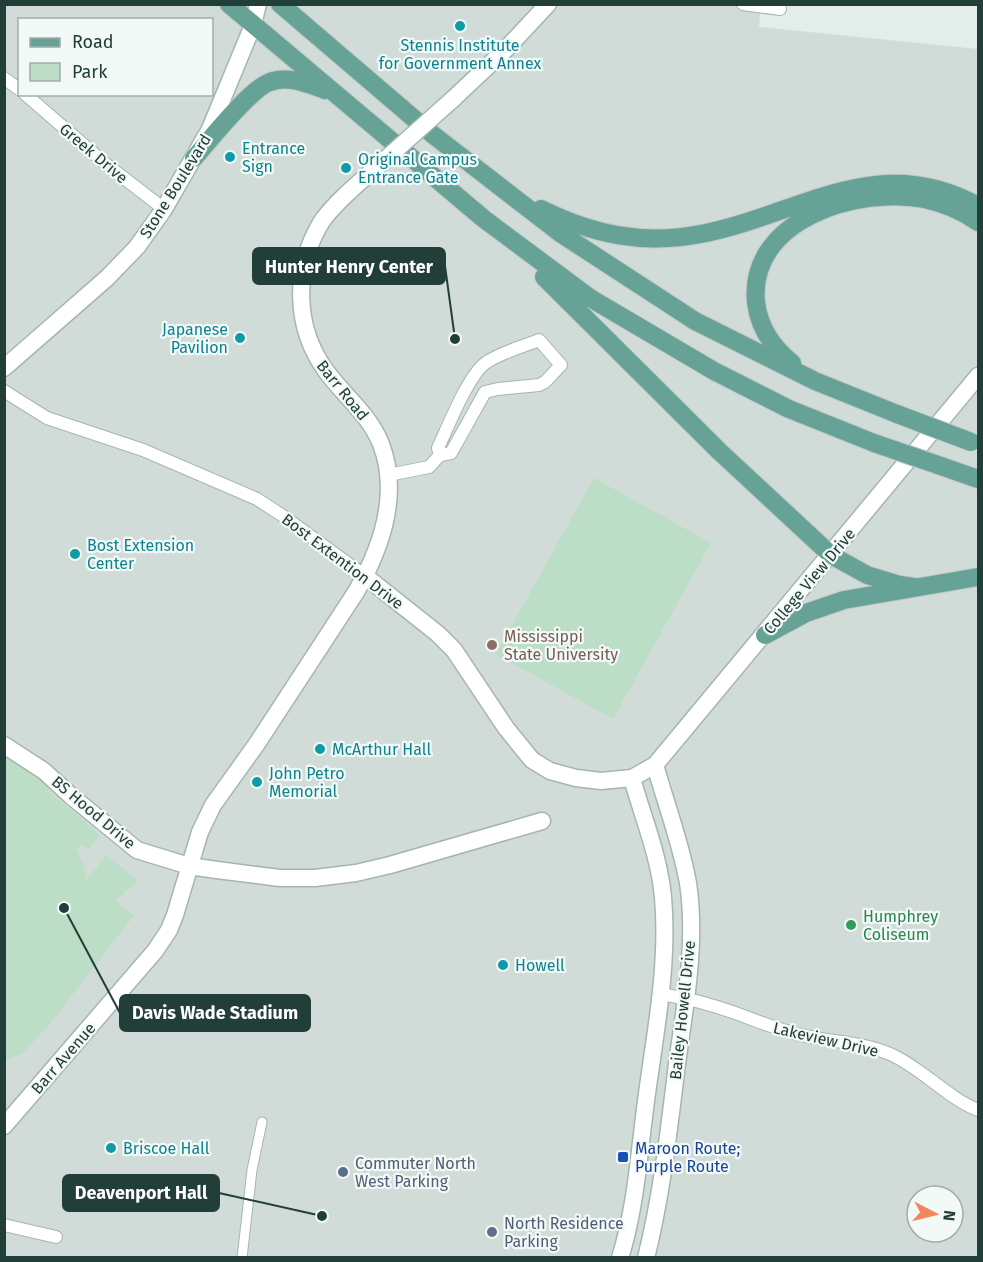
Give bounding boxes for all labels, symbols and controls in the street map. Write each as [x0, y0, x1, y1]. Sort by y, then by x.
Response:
legend [18, 18, 213, 96]
marker: Stennis Institute for Government Annex [453, 19, 467, 33]
text: Road [72, 31, 114, 53]
place label: Stennis Institute for Government Annex [379, 36, 541, 73]
text: Park [72, 61, 108, 83]
street label: Greek Drive [56, 119, 132, 187]
street label: Stone Boulevard [136, 131, 215, 242]
place label: Entrance Sign [242, 139, 305, 176]
marker: Entrance Sign [223, 150, 237, 164]
place label: Original Campus Entrance Gate [358, 150, 477, 187]
marker: Original Campus Entrance Gate [339, 161, 353, 175]
callout: Hunter Henry Center [253, 248, 445, 284]
text: Hunter Henry Center [265, 256, 434, 278]
place label: Japanese Pavilion [162, 320, 228, 357]
marker: Japanese Pavilion [233, 331, 247, 345]
street label: Barr Road [313, 356, 373, 424]
street label: Bost Extention Drive [278, 509, 407, 613]
street label: College View Drive [760, 525, 859, 638]
place label: Bost Extension Center [87, 536, 194, 573]
marker: Bost Extension Center [68, 547, 82, 561]
place label: Mississippi State University [504, 627, 618, 664]
marker: Mississippi State University [485, 638, 499, 652]
place label: McArthur Hall [332, 740, 431, 759]
marker: McArthur Hall [313, 742, 327, 756]
place label: John Petro Memorial [269, 764, 345, 801]
street label: BS Hood Drive [48, 772, 139, 853]
marker: John Petro Memorial [250, 775, 264, 789]
place label: Humphrey Coliseum [863, 907, 938, 944]
marker: Humphrey Coliseum [844, 918, 858, 932]
street label: Bailey Howell Drive [666, 940, 699, 1081]
place label: Howell [515, 956, 565, 975]
marker: Howell [496, 958, 510, 972]
callout: Davis Wade Stadium [120, 995, 310, 1031]
text: Davis Wade Stadium [132, 1002, 298, 1024]
street label: Lakeview Drive [771, 1018, 880, 1061]
street label: Barr Avenue [27, 1019, 99, 1098]
place label: Briscoe Hall [123, 1139, 210, 1158]
place label: Maroon Route; Purple Route [635, 1139, 741, 1176]
marker: Briscoe Hall [104, 1141, 118, 1155]
marker: Maroon Route; Purple Route [616, 1150, 630, 1164]
place label: Commuter North West Parking [355, 1154, 476, 1191]
marker: Commuter North West Parking [336, 1165, 350, 1179]
callout: Deavenport Hall [63, 1175, 219, 1211]
text: Deavenport Hall [75, 1182, 208, 1204]
north arrow [905, 1184, 965, 1244]
text: N [939, 1209, 959, 1222]
place label: North Residence Parking [504, 1214, 624, 1251]
marker: North Residence Parking [485, 1225, 499, 1239]

